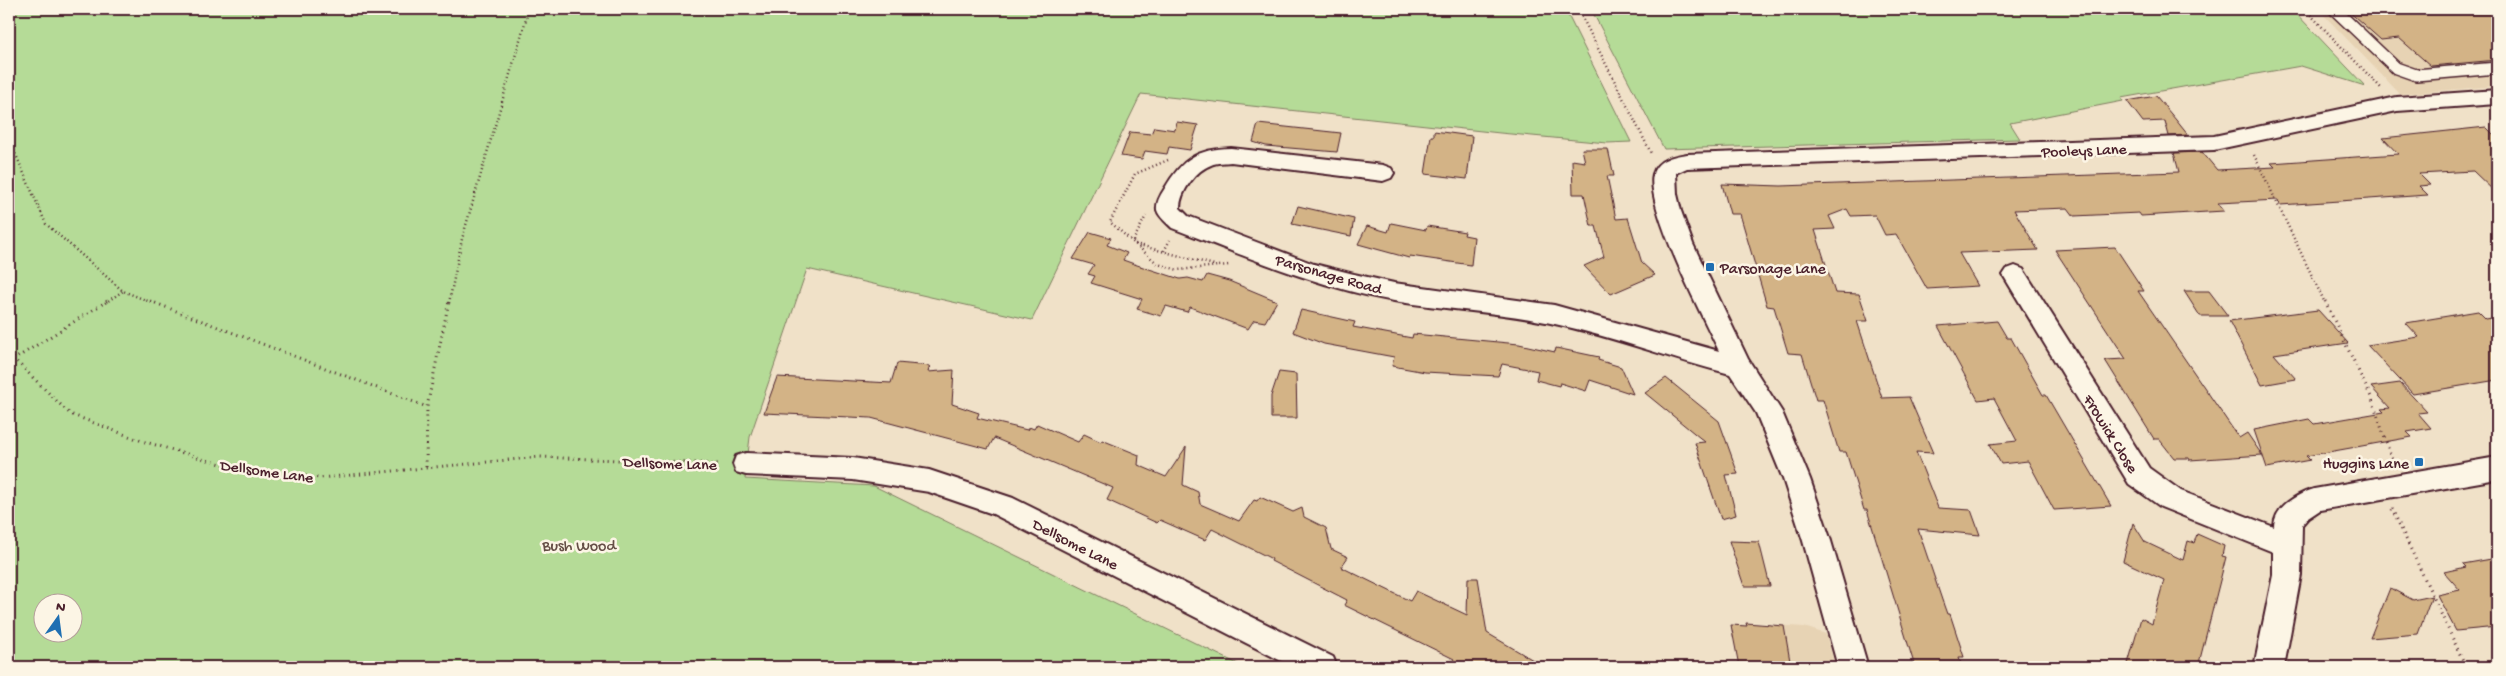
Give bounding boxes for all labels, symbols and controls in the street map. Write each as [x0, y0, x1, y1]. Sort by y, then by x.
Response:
street label: Pooleys Lane [2040, 141, 2128, 164]
street label: Parsonage Road [1272, 252, 1385, 301]
marker: Parsonage Lane [1704, 261, 1716, 273]
place label: Parsonage Lane [1719, 261, 1827, 280]
street label: Frowick Close [2077, 391, 2141, 478]
street label: Dellsome Lane [622, 454, 718, 477]
place label: Huggins Lane [2323, 456, 2410, 475]
marker: Huggins Lane [2413, 456, 2425, 468]
street label: Dellsome Lane [218, 457, 315, 490]
street label: Dellsome Lane [1027, 516, 1121, 576]
park label: Bush Wood [541, 538, 617, 557]
north arrow [32, 594, 82, 644]
text: N [54, 598, 67, 617]

